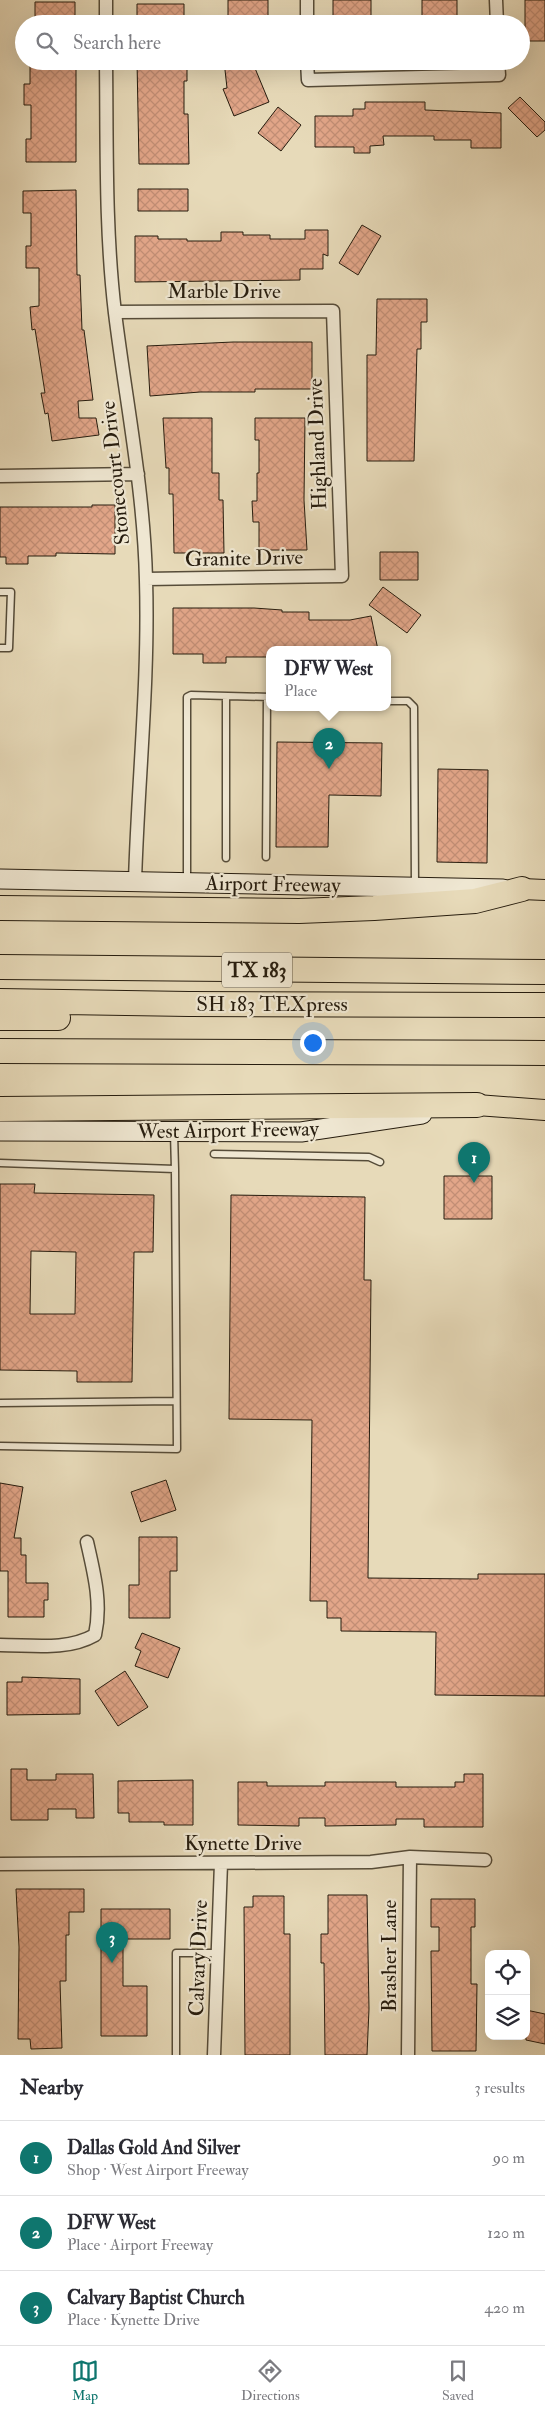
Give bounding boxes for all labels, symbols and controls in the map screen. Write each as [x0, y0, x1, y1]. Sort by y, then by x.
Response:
search box [15, 15, 530, 70]
icon: search [33, 29, 61, 57]
text: Search here [73, 31, 161, 55]
street label: Marble Drive [167, 278, 281, 305]
street label: Highland Drive [302, 377, 333, 510]
street label: Stonecourt Drive [94, 399, 136, 546]
street label: Granite Drive [185, 544, 304, 573]
popup [266, 646, 391, 711]
text: DFW West [284, 657, 373, 681]
text: Place [284, 681, 317, 701]
pin: 2 [313, 728, 345, 769]
street label: Airport Freeway [204, 870, 341, 899]
road number: TX 183 [222, 952, 292, 988]
street label: SH 183 TEXpress [196, 991, 348, 1018]
your location [300, 1030, 326, 1056]
street label: West Airport Freeway [136, 1115, 320, 1146]
pin: 1 [458, 1142, 490, 1183]
street label: Kynette Drive [184, 1830, 302, 1857]
street label: Calvary Drive [183, 1899, 214, 2017]
street label: Brasher Lane [376, 1899, 403, 2012]
pin: 3 [96, 1922, 128, 1963]
map controls [485, 1950, 530, 2040]
button: locate [485, 1950, 530, 1995]
button: layers [485, 1995, 530, 2040]
text: Nearby [20, 2074, 83, 2101]
text: 3 results [474, 2078, 525, 2098]
text: Dallas Gold And Silver [67, 2136, 240, 2160]
text: 1 [33, 2148, 39, 2168]
text: 90 m [493, 2148, 525, 2168]
text: Shop · West Airport Freeway [67, 2160, 248, 2180]
text: DFW West [67, 2211, 156, 2235]
text: 2 [32, 2223, 40, 2243]
text: 120 m [487, 2223, 525, 2243]
text: Place · Airport Freeway [67, 2235, 213, 2255]
text: Calvary Baptist Church [67, 2286, 245, 2310]
text: 3 [33, 2298, 39, 2318]
text: 420 m [484, 2298, 525, 2318]
text: Place · Kynette Drive [67, 2310, 200, 2330]
tab: Map [71, 2357, 99, 2404]
tab: Directions [241, 2357, 300, 2404]
tab: Saved [442, 2357, 474, 2404]

